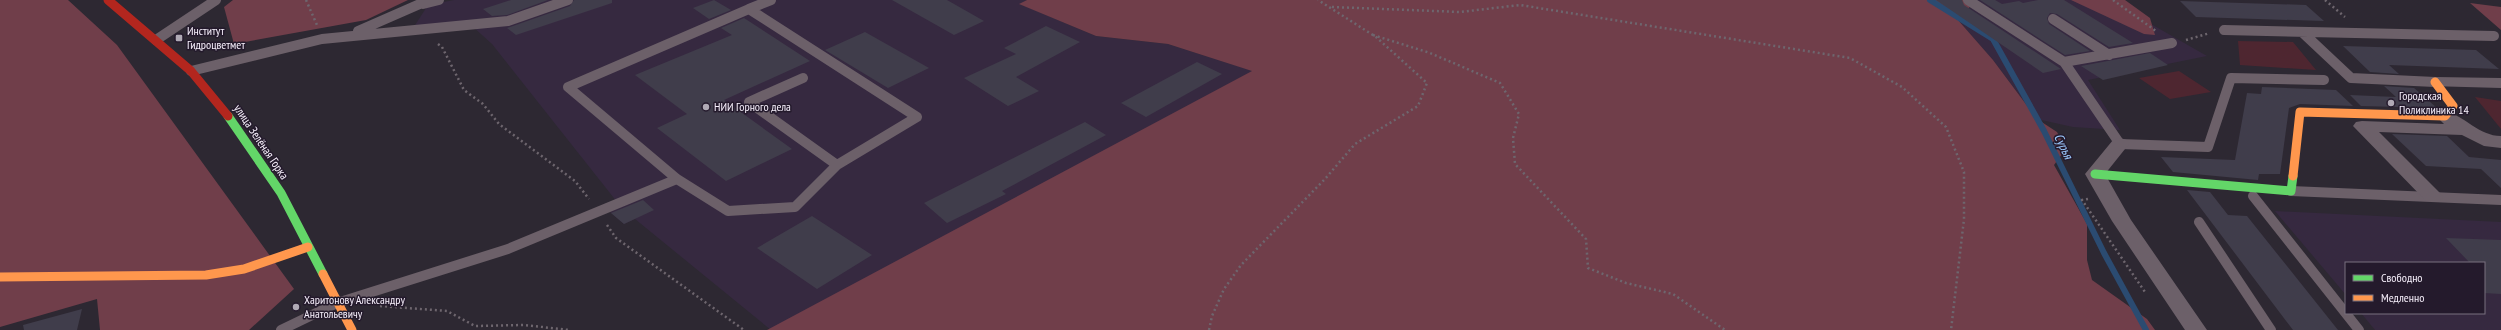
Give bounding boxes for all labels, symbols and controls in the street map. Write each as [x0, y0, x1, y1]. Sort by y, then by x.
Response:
place label: Институт Гидроцветмет [187, 23, 245, 52]
marker: Институт Гидроцветмет [174, 33, 184, 43]
place label: Городская Поликлиника 14 [2399, 88, 2470, 117]
marker: Городская Поликлиника 14 [2386, 98, 2396, 108]
place label: НИИ Горного дела [714, 99, 791, 114]
street label: улица Зелёная Горка [231, 101, 292, 182]
marker: НИИ Горного дела [701, 102, 711, 112]
water label: Сурья [2050, 131, 2077, 163]
legend [2345, 262, 2485, 314]
text: Свободно [2381, 270, 2423, 285]
text: Медленно [2381, 290, 2424, 305]
place label: Харитонову Александру Анатольевичу [304, 292, 405, 321]
marker: Харитонову Александру Анатольевичу [291, 302, 301, 312]

